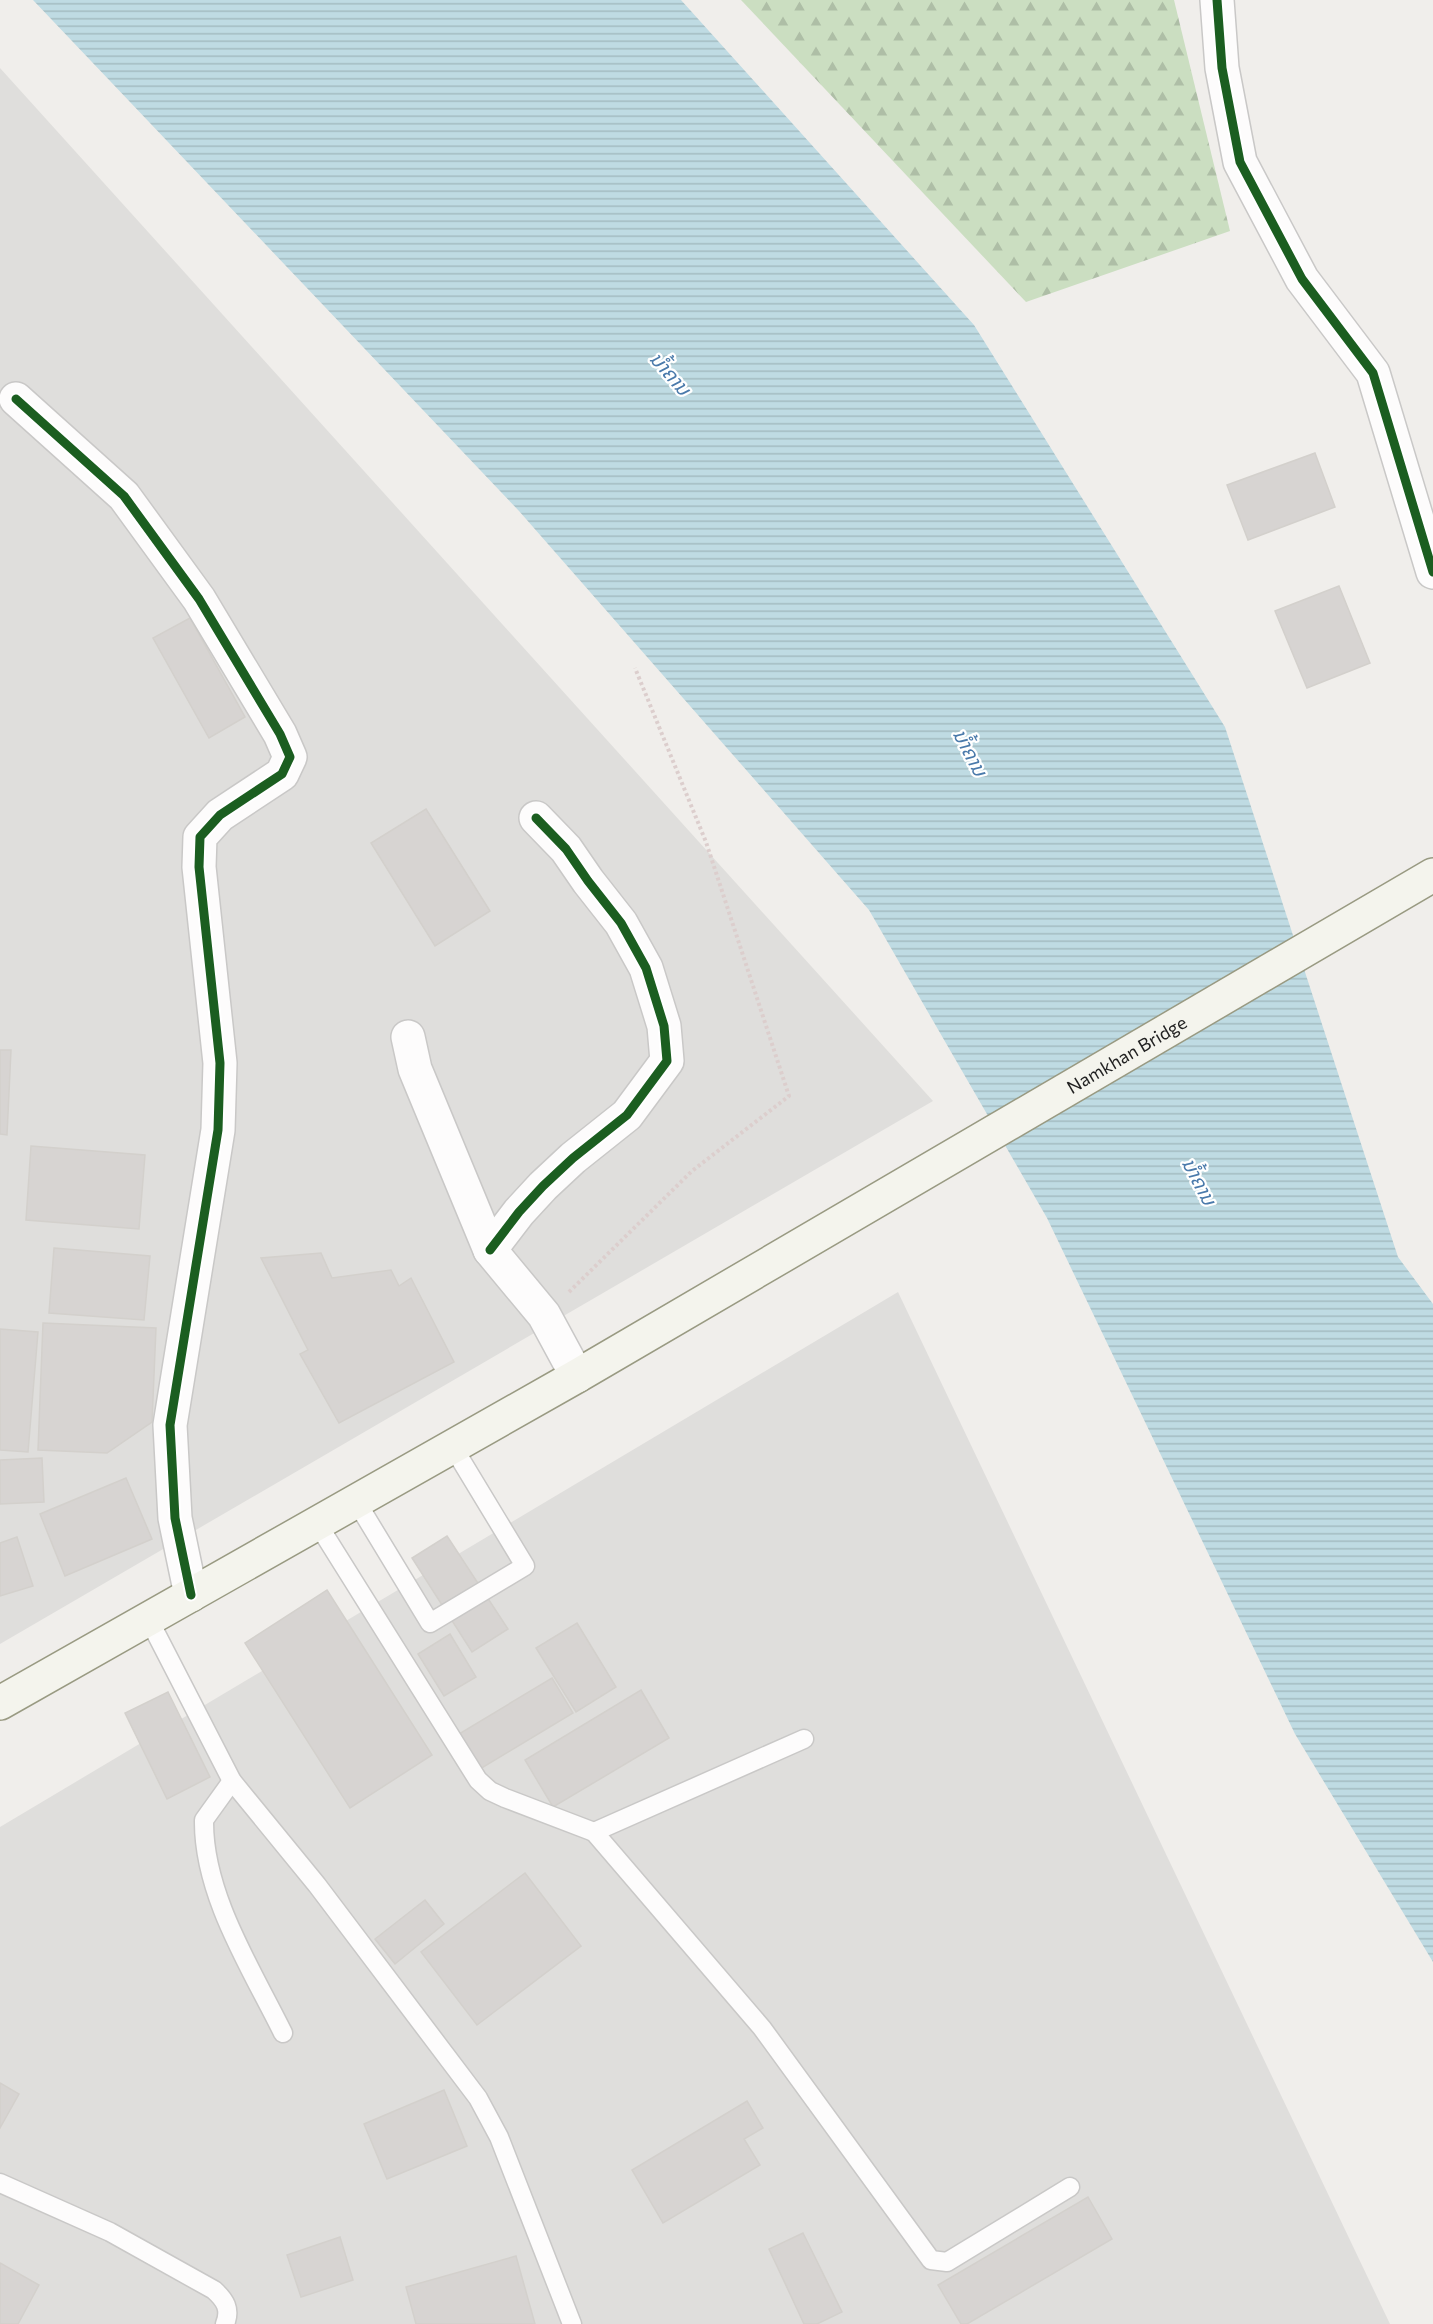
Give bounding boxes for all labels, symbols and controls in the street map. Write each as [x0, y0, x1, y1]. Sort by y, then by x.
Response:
water label: ນ້ຳຄານ [646, 345, 699, 401]
water label: ນ້ຳຄານ [949, 723, 996, 781]
street label: Namkhan Bridge [1063, 1011, 1190, 1098]
water label: ນ້ຳຄານ [1178, 1152, 1225, 1210]

